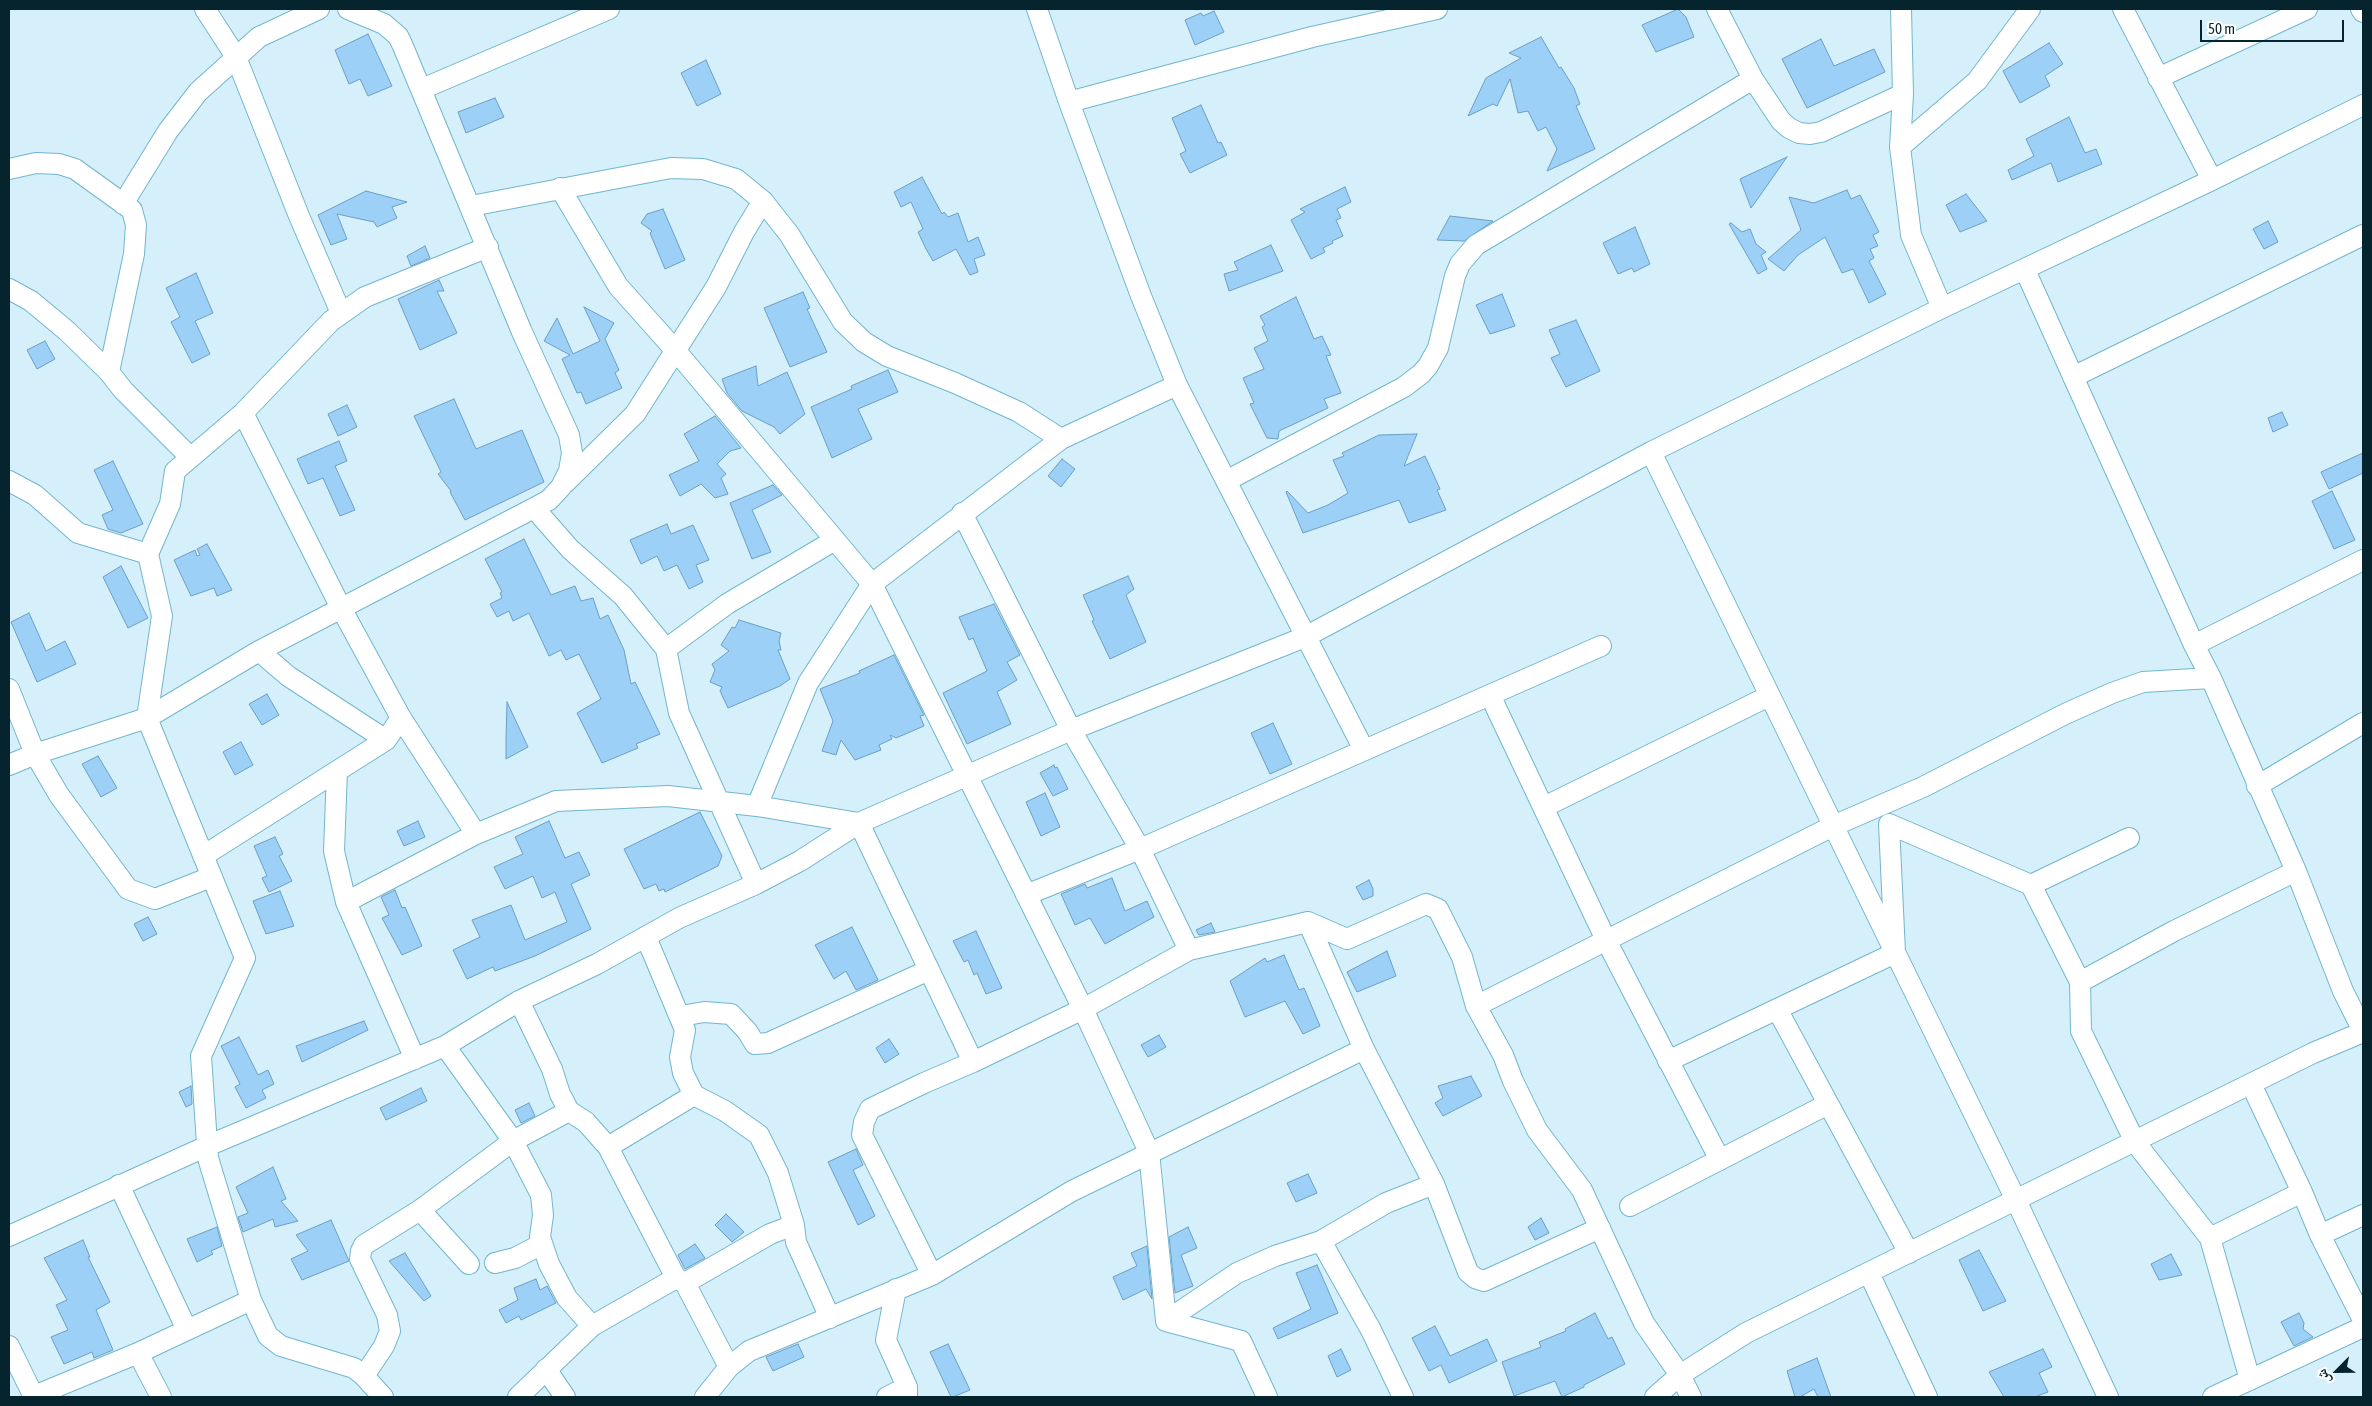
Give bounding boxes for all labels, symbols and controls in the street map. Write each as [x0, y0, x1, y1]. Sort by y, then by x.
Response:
scale bar [2202, 10, 2346, 42]
text: 50 m [2208, 20, 2235, 37]
north arrow [2312, 1346, 2362, 1396]
text: ش [2313, 1367, 2333, 1387]

